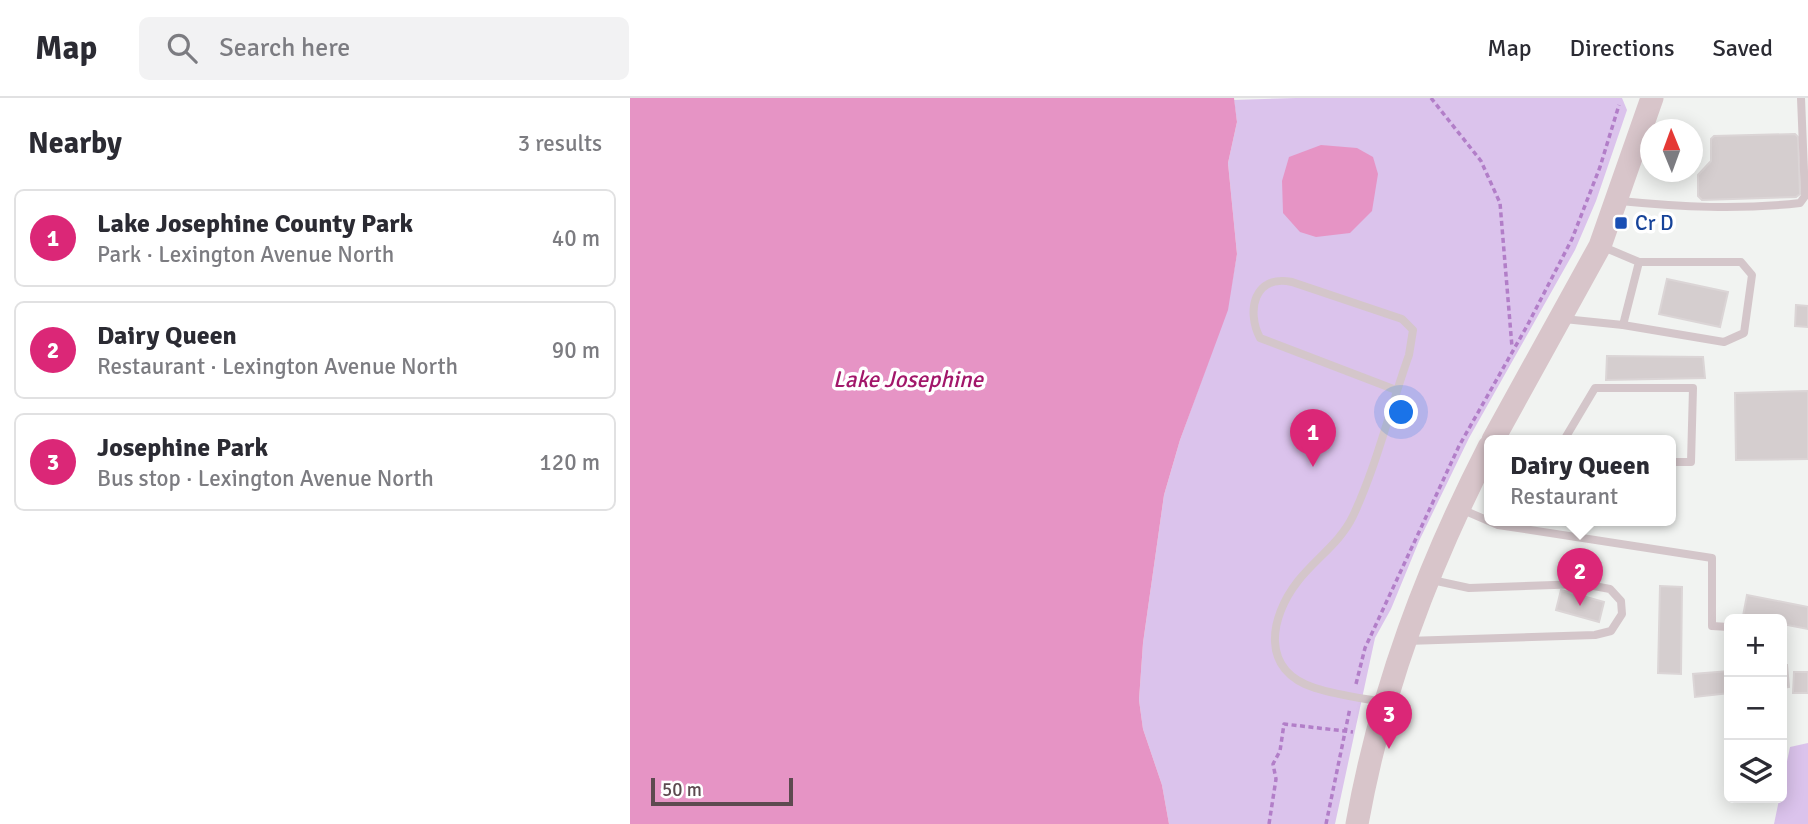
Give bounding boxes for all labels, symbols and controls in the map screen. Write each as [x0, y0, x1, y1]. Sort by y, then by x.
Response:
search box [139, 17, 629, 80]
text: Map [35, 28, 97, 69]
icon: search [163, 29, 201, 67]
text: Search here [219, 32, 350, 64]
text: Map [1487, 33, 1532, 63]
text: Directions [1570, 33, 1675, 63]
text: Saved [1713, 33, 1773, 63]
north arrow [1640, 119, 1703, 182]
text: Nearby [28, 125, 122, 162]
text: 3 results [518, 129, 602, 158]
text: Lake Josephine County Park [97, 208, 413, 240]
place label: Cr D [1635, 210, 1674, 236]
marker: Cr D [1613, 215, 1629, 231]
text: 1 [47, 224, 59, 253]
text: 40 m [552, 224, 600, 253]
text: Park · Lexington Avenue North [97, 240, 394, 269]
text: Dairy Queen [97, 320, 237, 352]
text: 2 [47, 336, 59, 365]
text: 90 m [552, 336, 600, 365]
text: Restaurant · Lexington Avenue North [97, 352, 458, 381]
water label: Lake Josephine [833, 365, 984, 394]
your location [1384, 395, 1418, 429]
pin: 1 [1290, 409, 1336, 467]
text: Josephine Park [97, 432, 268, 464]
popup [1484, 435, 1676, 526]
text: 3 [47, 448, 59, 477]
text: 120 m [539, 448, 600, 477]
text: Dairy Queen [1510, 450, 1650, 482]
text: Bus stop · Lexington Avenue North [97, 464, 434, 493]
text: Restaurant [1510, 482, 1618, 511]
pin: 2 [1557, 548, 1603, 606]
map controls [1724, 614, 1787, 803]
button: + [1724, 614, 1787, 677]
button: − [1724, 677, 1787, 740]
pin: 3 [1366, 691, 1412, 749]
button: layers [1724, 740, 1787, 803]
scale bar [651, 775, 793, 807]
text: 50 m [662, 778, 702, 802]

